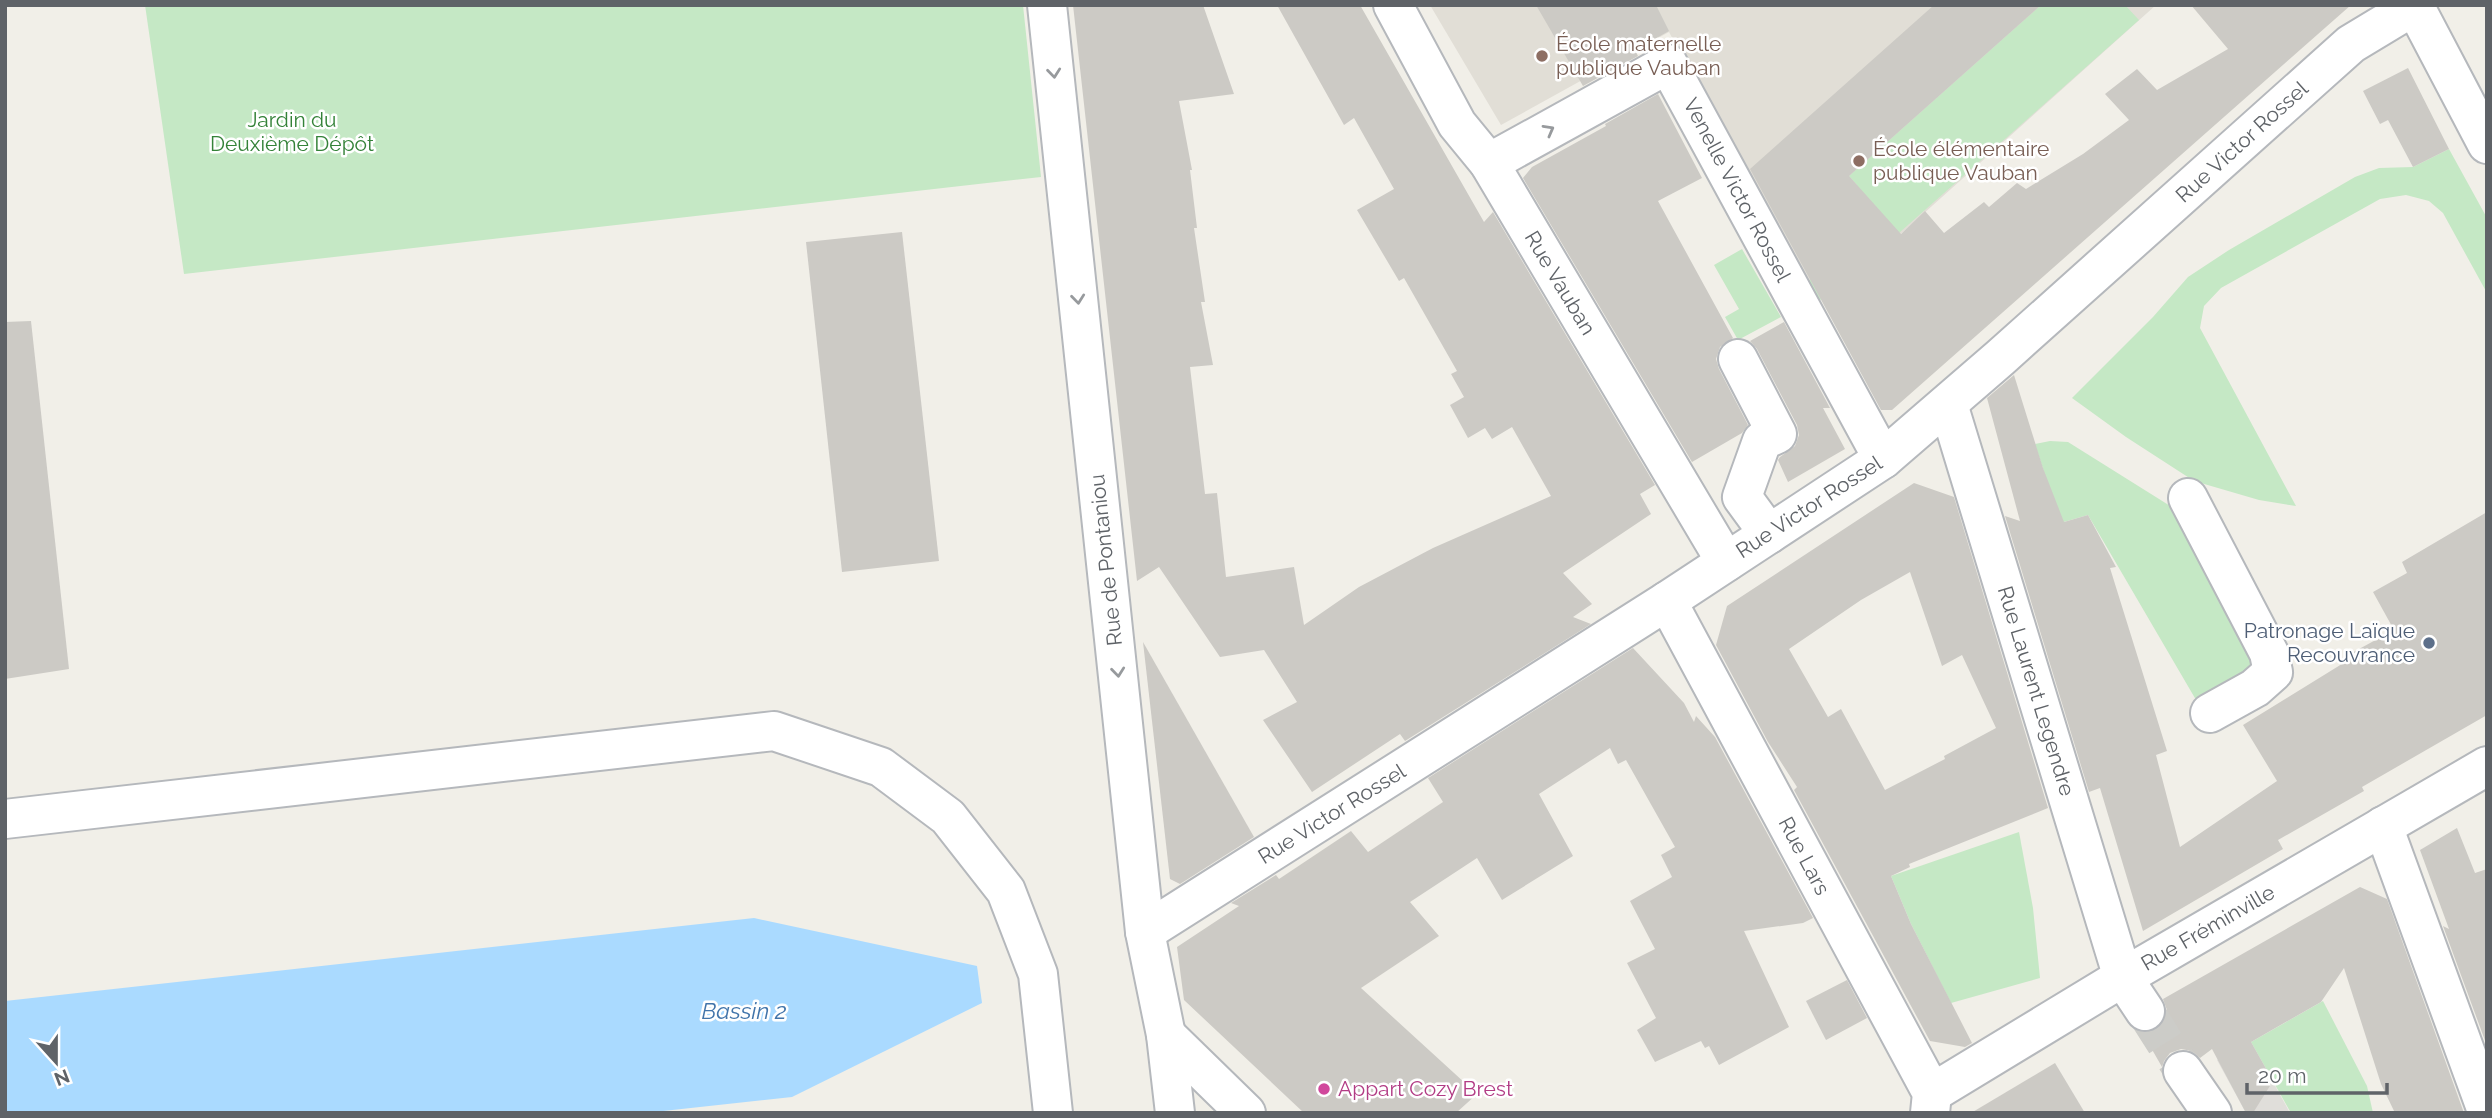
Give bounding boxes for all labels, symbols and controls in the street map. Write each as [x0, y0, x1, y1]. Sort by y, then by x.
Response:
place label: École maternelle publique Vauban [1556, 31, 1721, 80]
marker: École maternelle publique Vauban [1534, 48, 1550, 64]
one-way arrow [1046, 68, 1061, 79]
street label: Rue Victor Rossel [2170, 76, 2313, 208]
street label: Venelle Victor Rossel [1678, 94, 1797, 286]
park label: Jardin du Deuxième Dépôt [210, 107, 374, 156]
one-way arrow [1542, 125, 1554, 138]
place label: École élémentaire publique Vauban [1873, 136, 2049, 185]
marker: École élémentaire publique Vauban [1851, 153, 1867, 169]
street label: Rue Vauban [1520, 226, 1601, 339]
one-way arrow [1071, 294, 1086, 305]
street label: Rue Victor Rossel [1731, 450, 1887, 563]
street label: Rue de Pontaniou [1084, 473, 1127, 647]
street label: Rue Laurent Legendre [1993, 583, 2080, 799]
place label: Patronage Laïque Recouvrance [2244, 618, 2415, 667]
marker: Patronage Laïque Recouvrance [2421, 635, 2437, 651]
one-way arrow [1110, 666, 1125, 678]
street label: Rue Victor Rossel [1253, 758, 1410, 869]
street label: Rue Lars [1773, 812, 1835, 899]
street label: Rue Fréminville [2137, 879, 2279, 976]
water label: Bassin 2 [701, 997, 787, 1024]
north arrow [21, 1027, 91, 1097]
scale bar [2247, 1052, 2387, 1096]
text: 20 m [2258, 1063, 2306, 1088]
text: N [51, 1065, 73, 1091]
place label: Appart Cozy Brest [1338, 1076, 1513, 1101]
marker: Appart Cozy Brest [1316, 1081, 1332, 1097]

